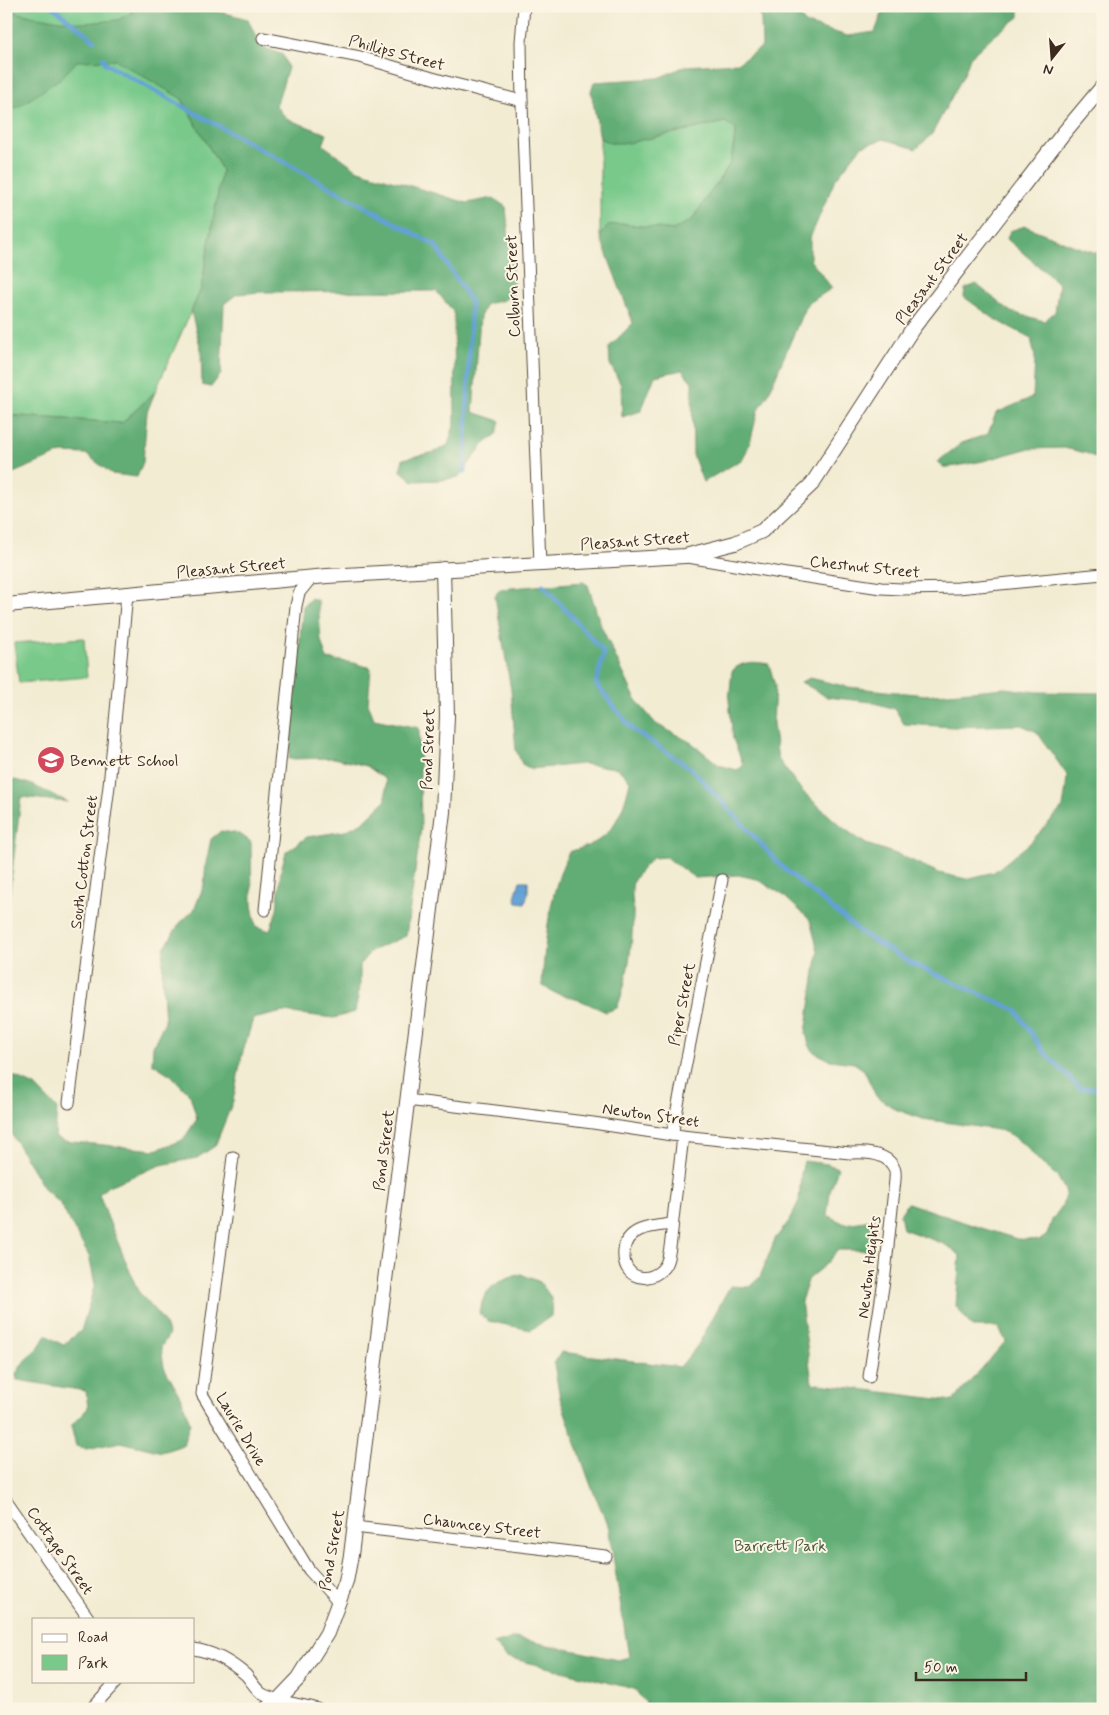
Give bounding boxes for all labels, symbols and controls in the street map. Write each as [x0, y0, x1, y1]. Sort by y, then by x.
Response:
street label: Phillips Street [346, 31, 447, 76]
north arrow [1026, 32, 1076, 82]
text: N [1041, 60, 1056, 79]
street label: Pleasant Street [891, 228, 974, 329]
street label: Colburn Street [501, 234, 526, 338]
street label: Pleasant Street [580, 527, 691, 556]
street label: Chestnut Street [809, 551, 921, 584]
street label: Pleasant Street [175, 553, 287, 584]
street label: Pond Street [417, 707, 440, 790]
school or university icon: Bennett School [36, 745, 66, 775]
place label: Bennett School [70, 751, 179, 772]
street label: South Cotton Street [66, 794, 103, 930]
street label: Piper Street [664, 960, 701, 1048]
street label: Newton Street [601, 1098, 701, 1133]
street label: Pond Street [369, 1108, 400, 1192]
street label: Newton Heights [853, 1215, 886, 1320]
street label: Laurie Drive [211, 1389, 271, 1471]
street label: Cottage Street [22, 1503, 98, 1599]
street label: Pond Street [315, 1508, 350, 1592]
street label: Chauncey Street [421, 1509, 543, 1544]
park label: Barrett Park [734, 1536, 826, 1557]
legend [32, 1618, 195, 1682]
text: Road [78, 1628, 108, 1648]
scale bar [916, 1650, 1026, 1682]
text: Park [78, 1654, 108, 1674]
text: 50 m [924, 1658, 958, 1678]

